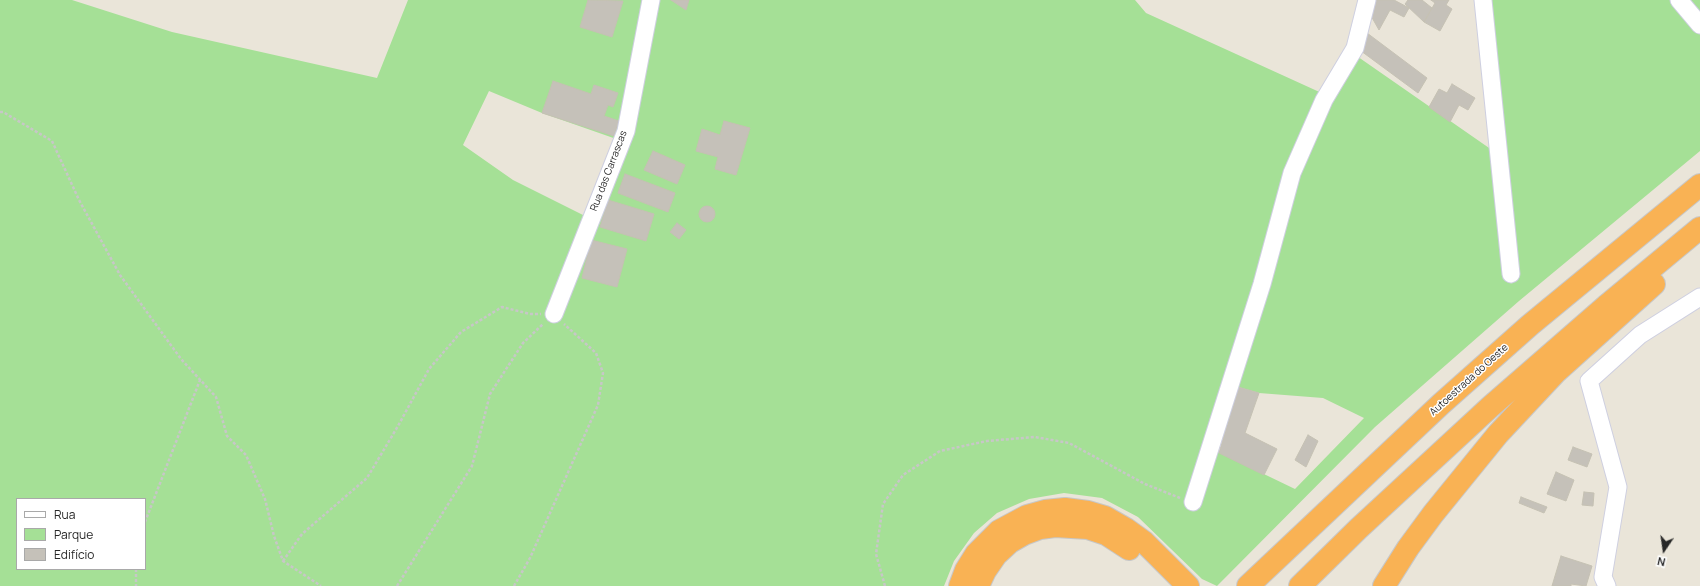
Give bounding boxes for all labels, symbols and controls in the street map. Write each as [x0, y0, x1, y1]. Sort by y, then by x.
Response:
street label: Rua das Carrascas [588, 129, 630, 213]
street label: Autoestrada do Oeste [1427, 342, 1511, 418]
legend [16, 498, 146, 570]
text: Rua [54, 506, 75, 523]
text: Parque [54, 526, 93, 543]
north arrow [1644, 530, 1684, 570]
text: Edifício [54, 546, 94, 563]
text: N [1656, 554, 1667, 570]

